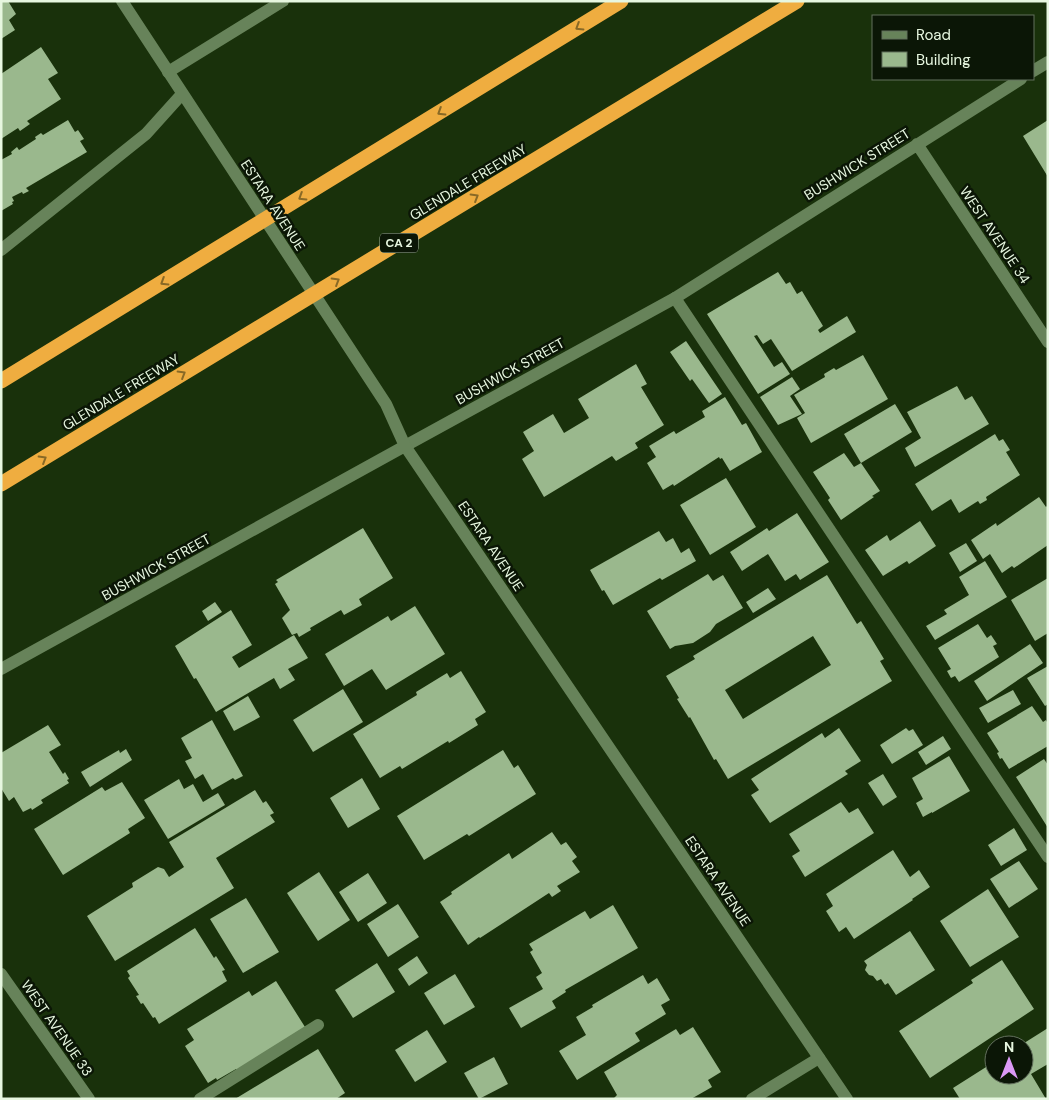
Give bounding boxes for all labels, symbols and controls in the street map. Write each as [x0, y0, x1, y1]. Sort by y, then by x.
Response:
legend [872, 15, 1034, 80]
one-way arrow [576, 20, 585, 30]
text: Road [916, 25, 951, 45]
text: Building [916, 50, 971, 70]
one-way arrow [437, 105, 446, 115]
street label: BUSHWICK STREET [801, 124, 914, 204]
street label: GLENDALE FREEWAY [406, 140, 530, 224]
street label: ESTARA AVENUE [237, 156, 309, 254]
street label: WEST AVENUE 34 [956, 183, 1034, 287]
one-way arrow [299, 190, 308, 200]
one-way arrow [469, 193, 478, 203]
road number: CA 2 [380, 234, 418, 252]
one-way arrow [160, 275, 169, 285]
one-way arrow [330, 278, 339, 288]
street label: BUSHWICK STREET [452, 334, 568, 408]
street label: GLENDALE FREEWAY [59, 350, 183, 434]
one-way arrow [176, 371, 185, 381]
one-way arrow [37, 455, 46, 465]
street label: ESTARA AVENUE [454, 497, 528, 595]
street label: BUSHWICK STREET [98, 530, 214, 604]
street label: ESTARA AVENUE [681, 832, 755, 930]
street label: WEST AVENUE 33 [17, 976, 97, 1080]
north arrow [984, 1035, 1034, 1085]
text: N [1004, 1038, 1014, 1056]

